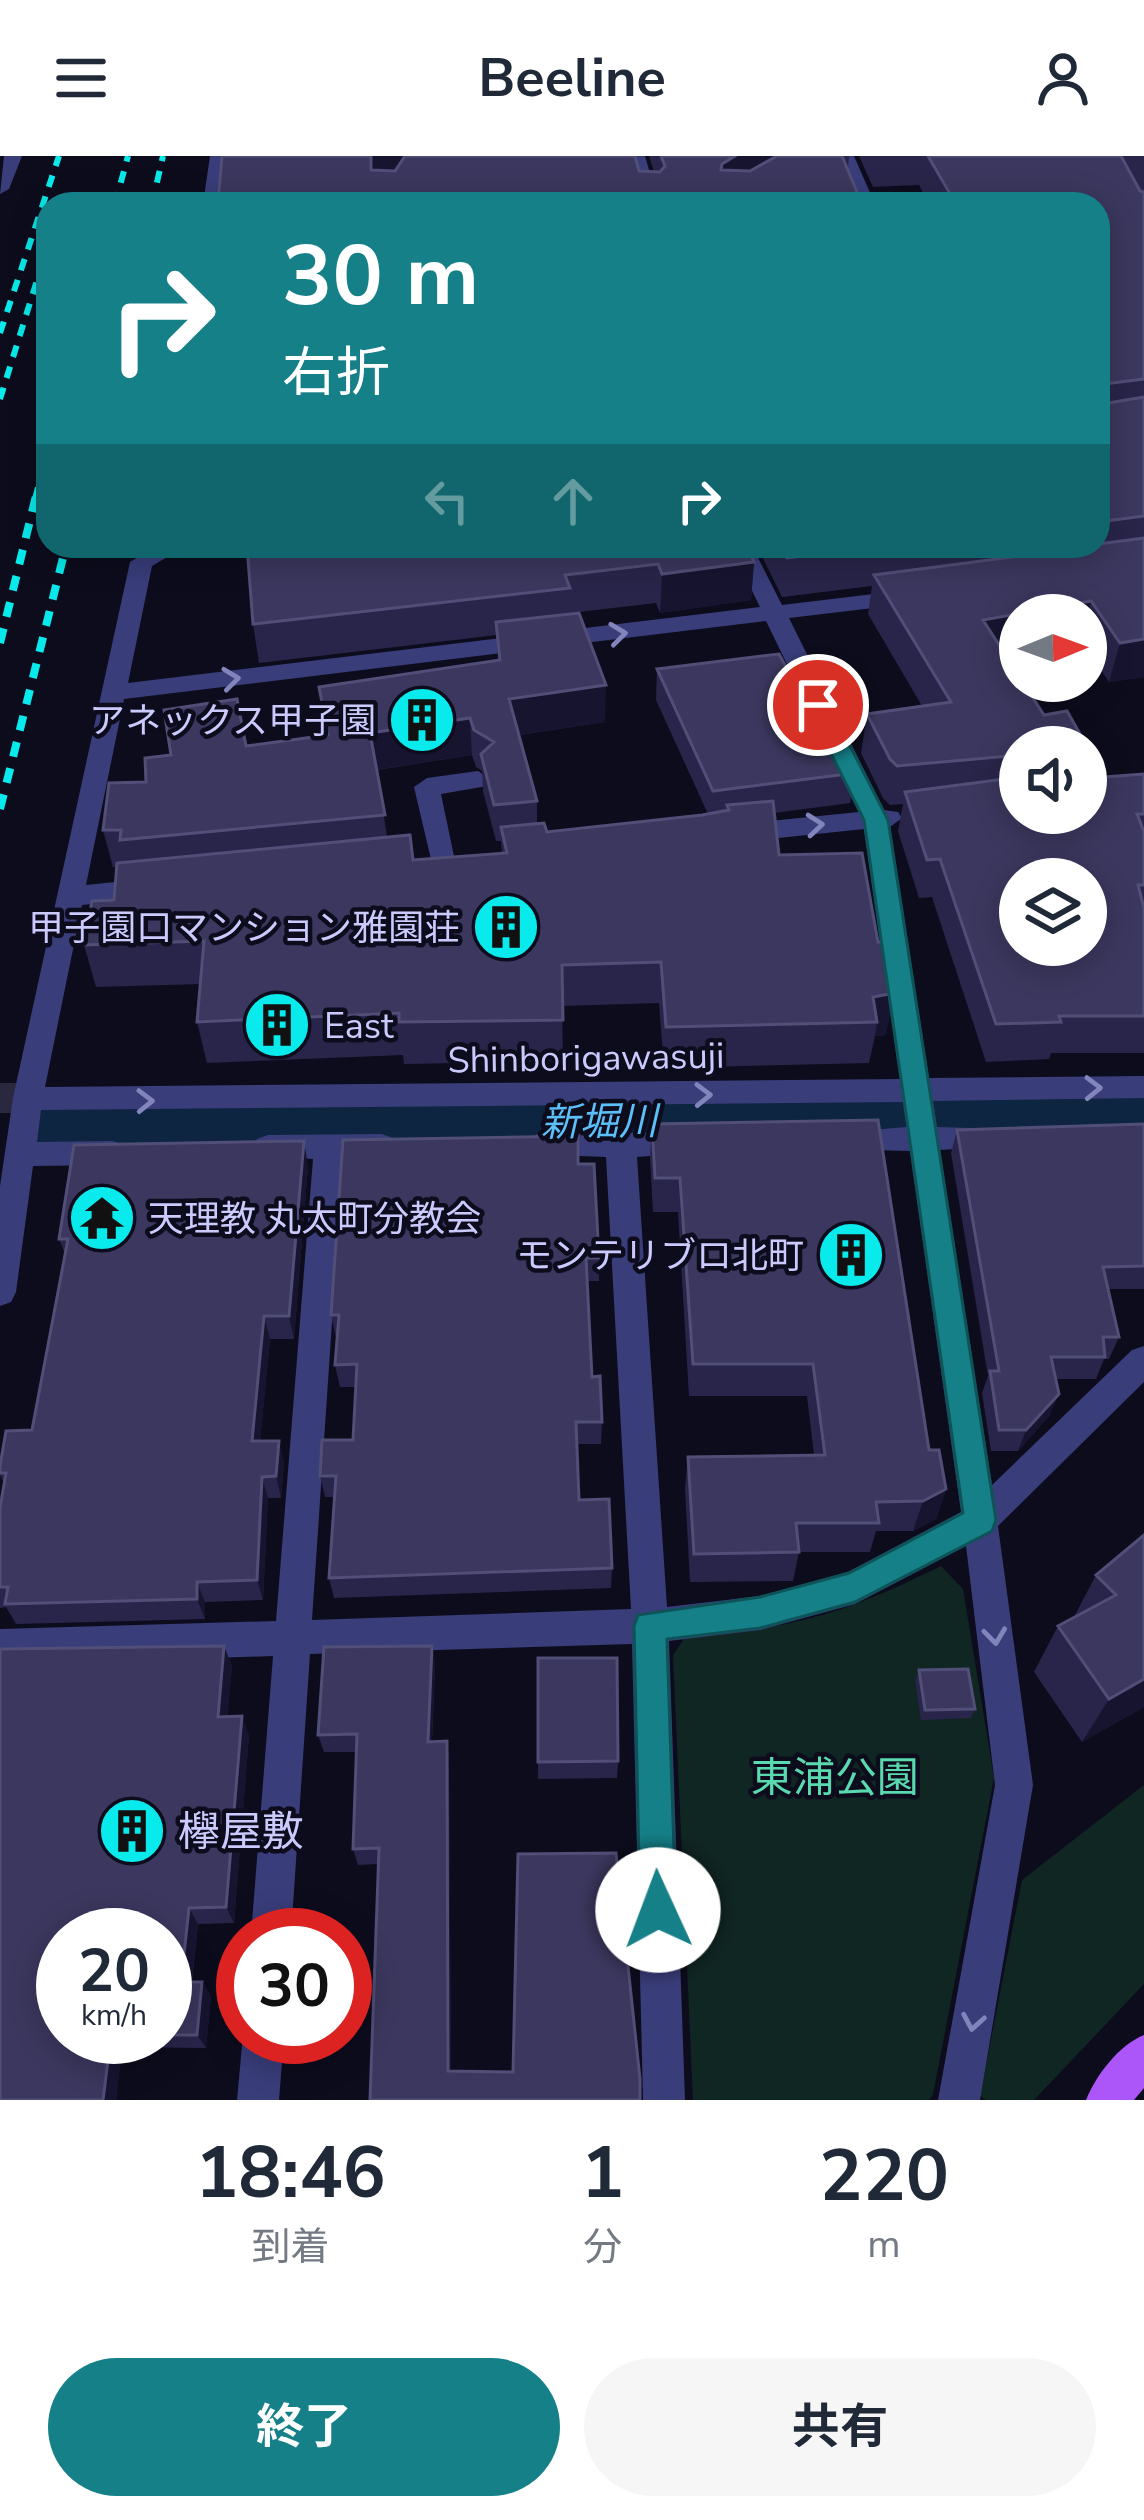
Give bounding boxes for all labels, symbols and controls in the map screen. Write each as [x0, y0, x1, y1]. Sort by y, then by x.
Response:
text: Beeline [478, 41, 666, 115]
icon: menu [48, 45, 114, 111]
icon: person [1030, 45, 1096, 111]
text: 30 m [282, 219, 479, 334]
icon: right [84, 240, 240, 396]
text: 右折 [282, 336, 390, 410]
icon: left [414, 468, 480, 534]
icon: ahead [540, 468, 606, 534]
icon: right [666, 468, 732, 534]
north arrow [999, 594, 1107, 702]
map controls [999, 594, 1107, 966]
one-way arrow [608, 621, 628, 647]
pin [767, 654, 869, 756]
one-way arrow [221, 666, 241, 692]
icon: arrive [785, 672, 851, 738]
building icon: アネックス甲子園 [387, 685, 457, 755]
place label: アネックス甲子園 [89, 697, 376, 746]
button: sound [999, 726, 1107, 834]
one-way arrow [805, 813, 824, 838]
button: layers [999, 858, 1107, 966]
building icon: 甲子園口マンション雅園荘 [471, 892, 541, 962]
place label: 甲子園口マンション雅園荘 [28, 904, 460, 953]
building icon: East [242, 990, 312, 1060]
place label: East [324, 1002, 394, 1051]
street label: Shinborigawasuji [447, 1032, 725, 1085]
one-way arrow [1084, 1075, 1103, 1101]
one-way arrow [694, 1082, 713, 1108]
one-way arrow [137, 1088, 155, 1114]
water label: 新堀川 [540, 1095, 662, 1150]
temple icon: 天理教 丸太町分教会 [67, 1183, 137, 1253]
place label: 天理教 丸太町分教会 [148, 1195, 481, 1244]
building icon: モンテリブロ北町 [816, 1220, 886, 1290]
place label: モンテリブロ北町 [516, 1232, 804, 1281]
one-way arrow [982, 1627, 1008, 1646]
park label: 東浦公園 [751, 1750, 919, 1807]
building icon: 欅屋敷 [97, 1796, 167, 1866]
place label: 欅屋敷 [178, 1804, 304, 1861]
position arrow [595, 1847, 721, 1973]
speed limit sign: 30 [216, 1908, 372, 2064]
text: 20 [78, 1930, 150, 2012]
text: km/h [81, 1995, 147, 2036]
one-way arrow [961, 2011, 986, 2031]
text: 18:46 [195, 2124, 386, 2222]
text: 1 [581, 2124, 624, 2222]
text: 220 [819, 2127, 949, 2225]
text: m [867, 2218, 901, 2271]
text: 到着 [251, 2221, 329, 2274]
text: 分 [583, 2221, 622, 2274]
button: 終了 [48, 2358, 560, 2496]
button: 共有 [584, 2358, 1096, 2496]

